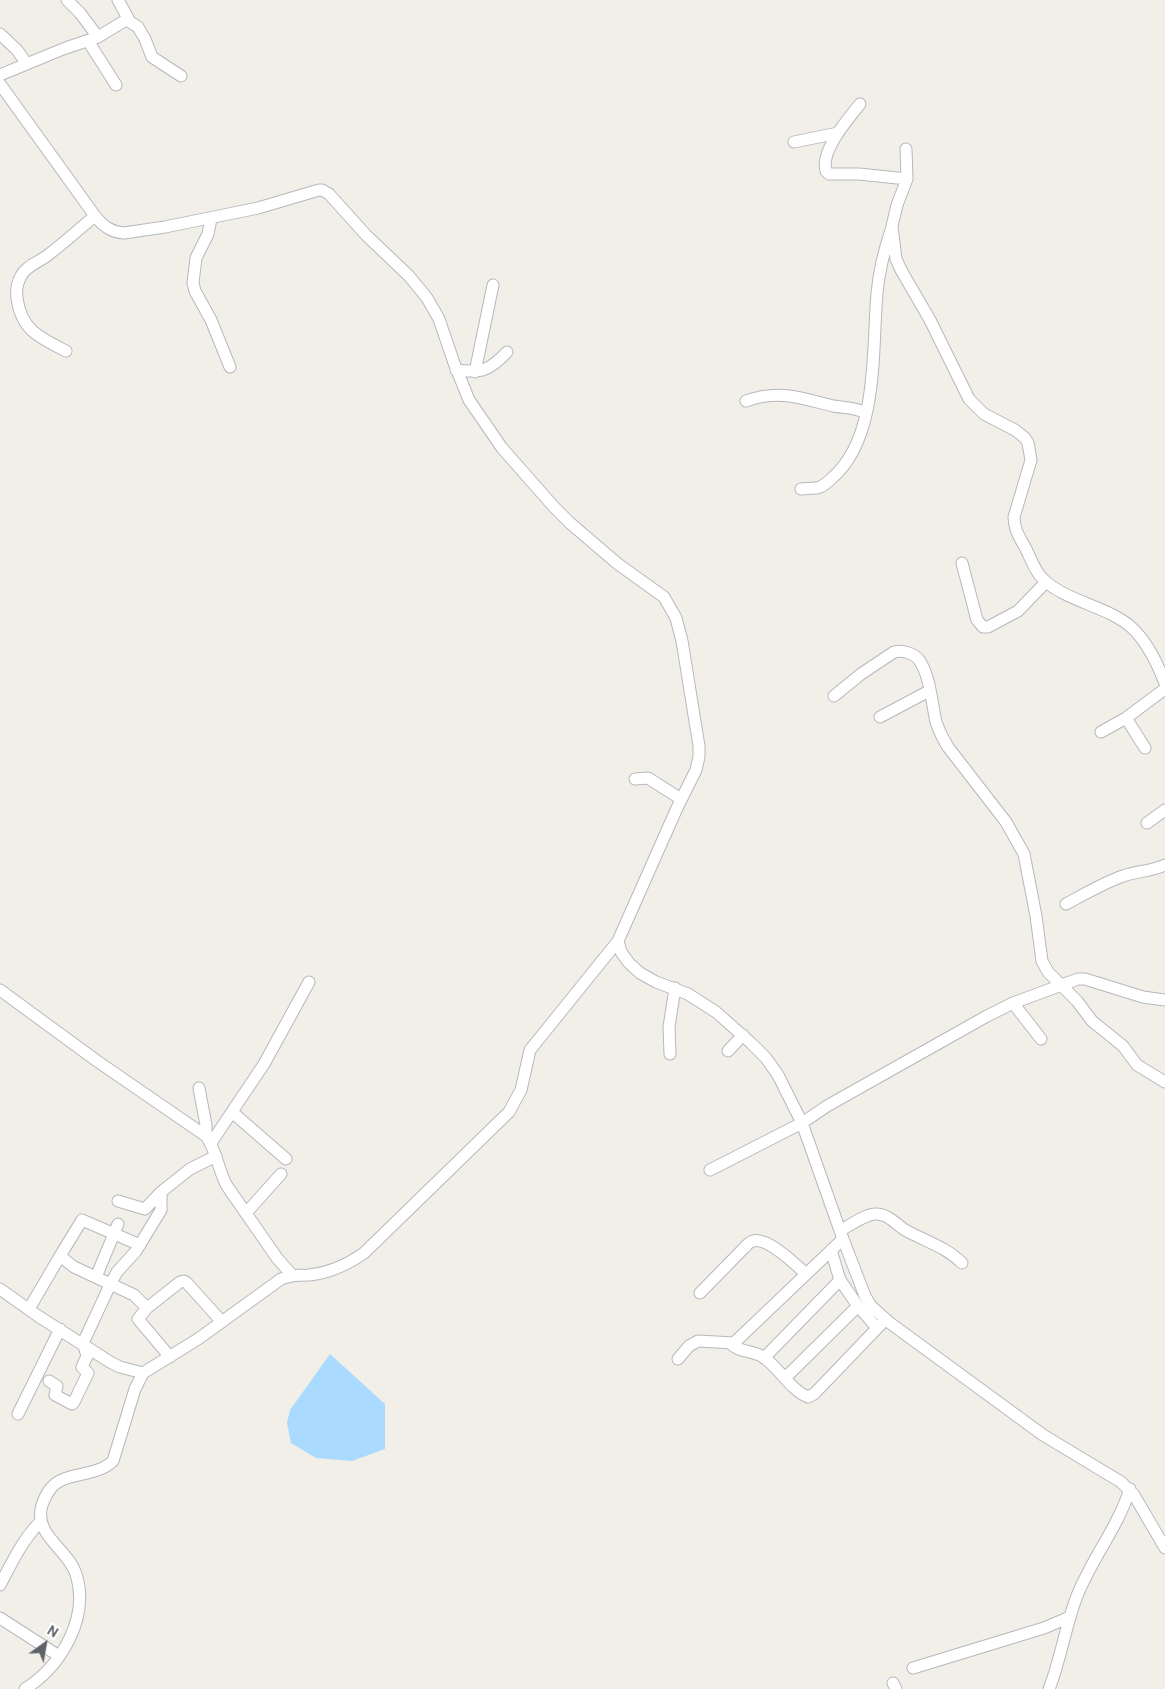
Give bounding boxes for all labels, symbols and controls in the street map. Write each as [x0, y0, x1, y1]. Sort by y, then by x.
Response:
north arrow [20, 1619, 70, 1669]
text: N [44, 1621, 62, 1642]

